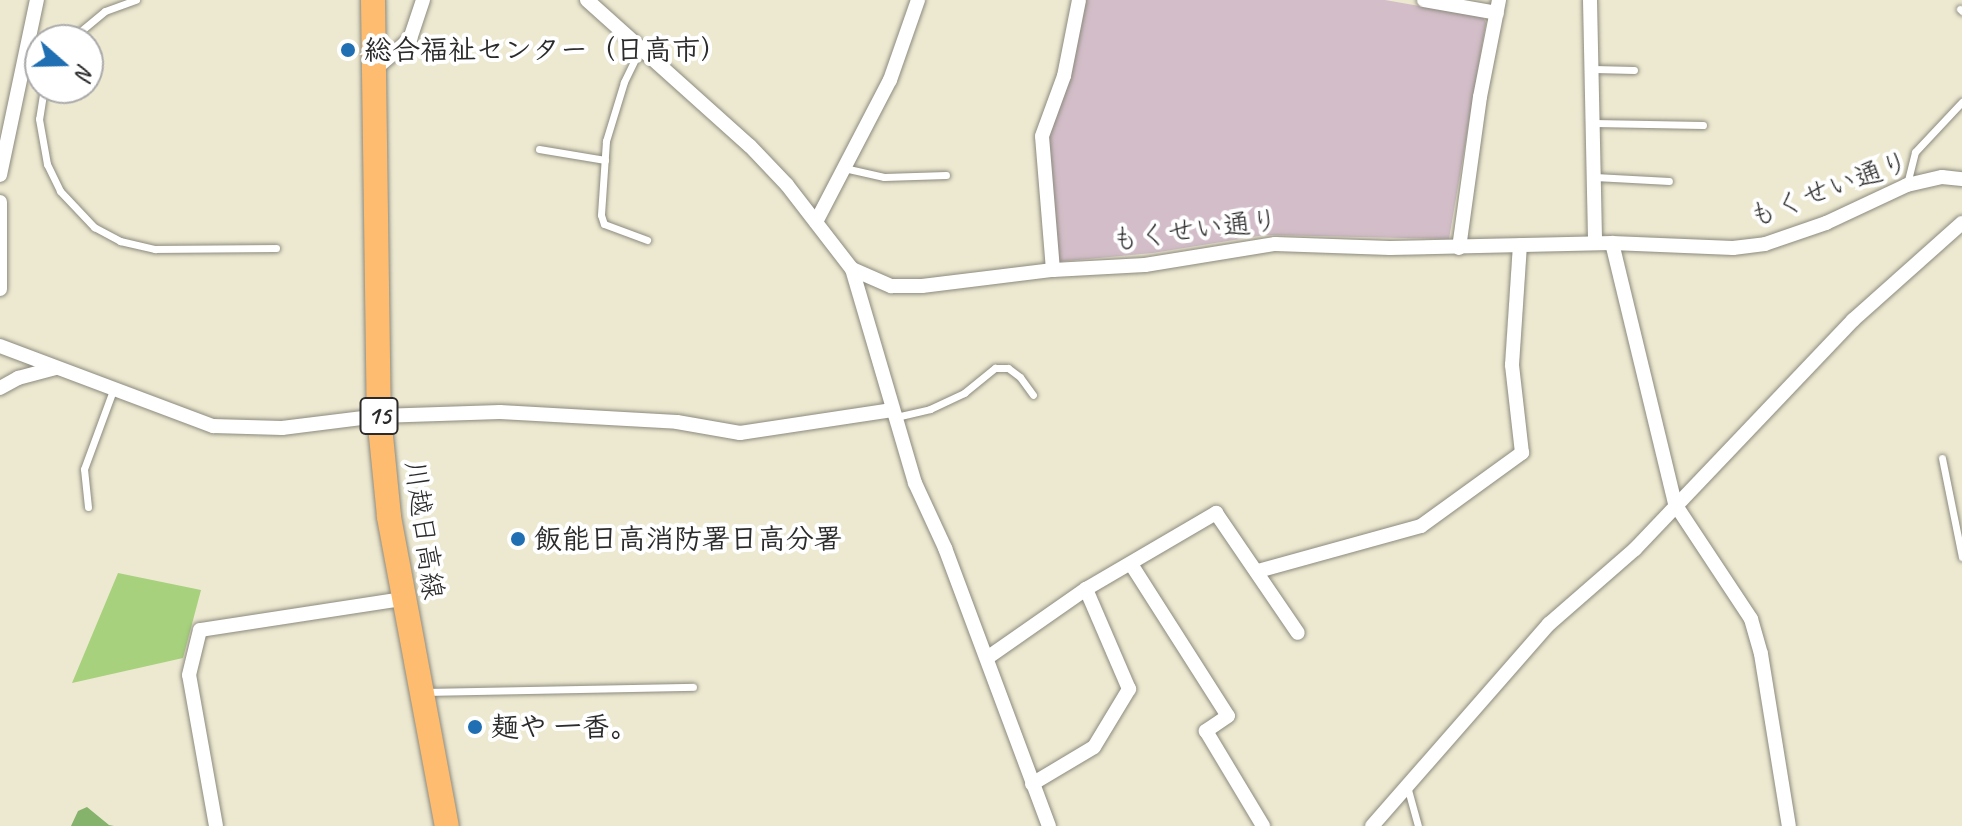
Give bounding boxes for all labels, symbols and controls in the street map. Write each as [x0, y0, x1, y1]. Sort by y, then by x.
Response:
north arrow [24, 24, 104, 104]
place label: 総合福祉センター（日高市） [364, 33, 728, 67]
marker: 総合福祉センター（日高市） [339, 41, 357, 59]
text: N [69, 60, 100, 83]
street label: もくせい通り [1744, 144, 1914, 234]
street label: もくせい通り [1110, 203, 1280, 257]
road number: 15 [359, 394, 399, 438]
street label: 川越日高線 [398, 458, 450, 602]
place label: 飯能日高消防署日高分署 [534, 522, 842, 556]
marker: 飯能日高消防署日高分署 [509, 530, 527, 548]
place label: 麺や 一香。 [491, 710, 638, 744]
marker: 麺や 一香。 [466, 718, 484, 736]

